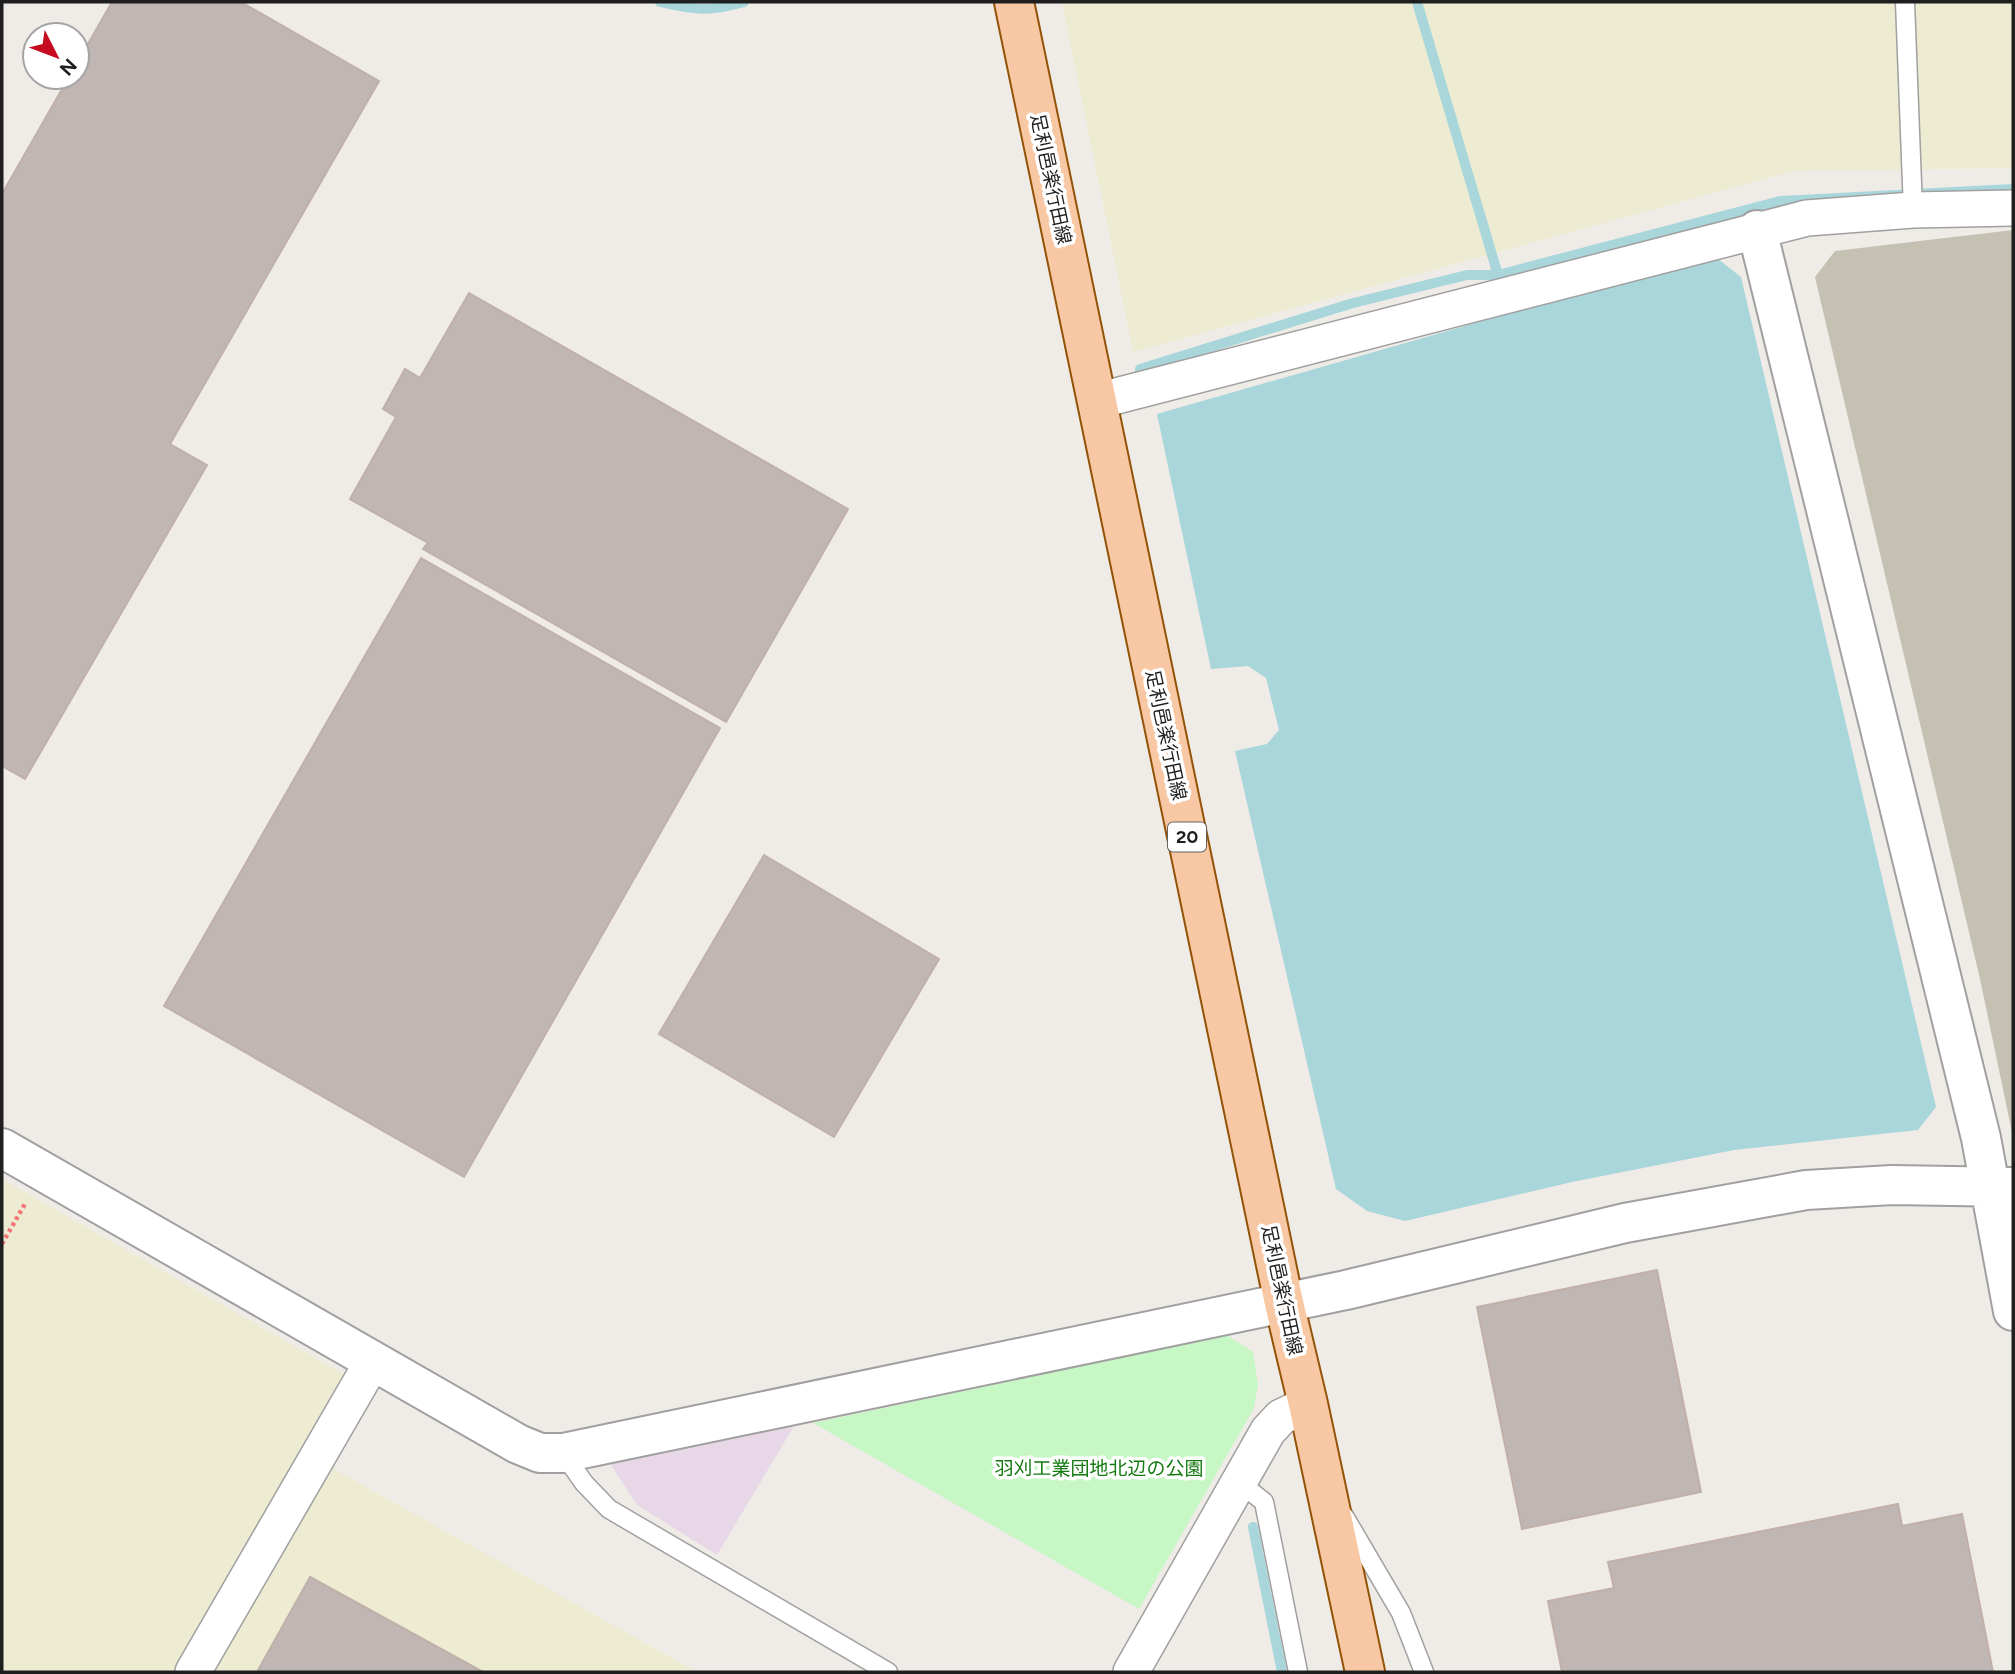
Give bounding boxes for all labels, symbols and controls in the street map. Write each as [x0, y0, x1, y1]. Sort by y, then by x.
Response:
north arrow [21, 21, 91, 91]
text: N [55, 54, 82, 80]
street label: 足利邑楽行田線 [1026, 112, 1076, 246]
street label: 足利邑楽行田線 [1141, 668, 1191, 802]
road number: 20 [1168, 822, 1206, 852]
street label: 足利邑楽行田線 [1257, 1223, 1307, 1357]
park label: 羽刈工業団地北辺の公園 [994, 1457, 1204, 1480]

